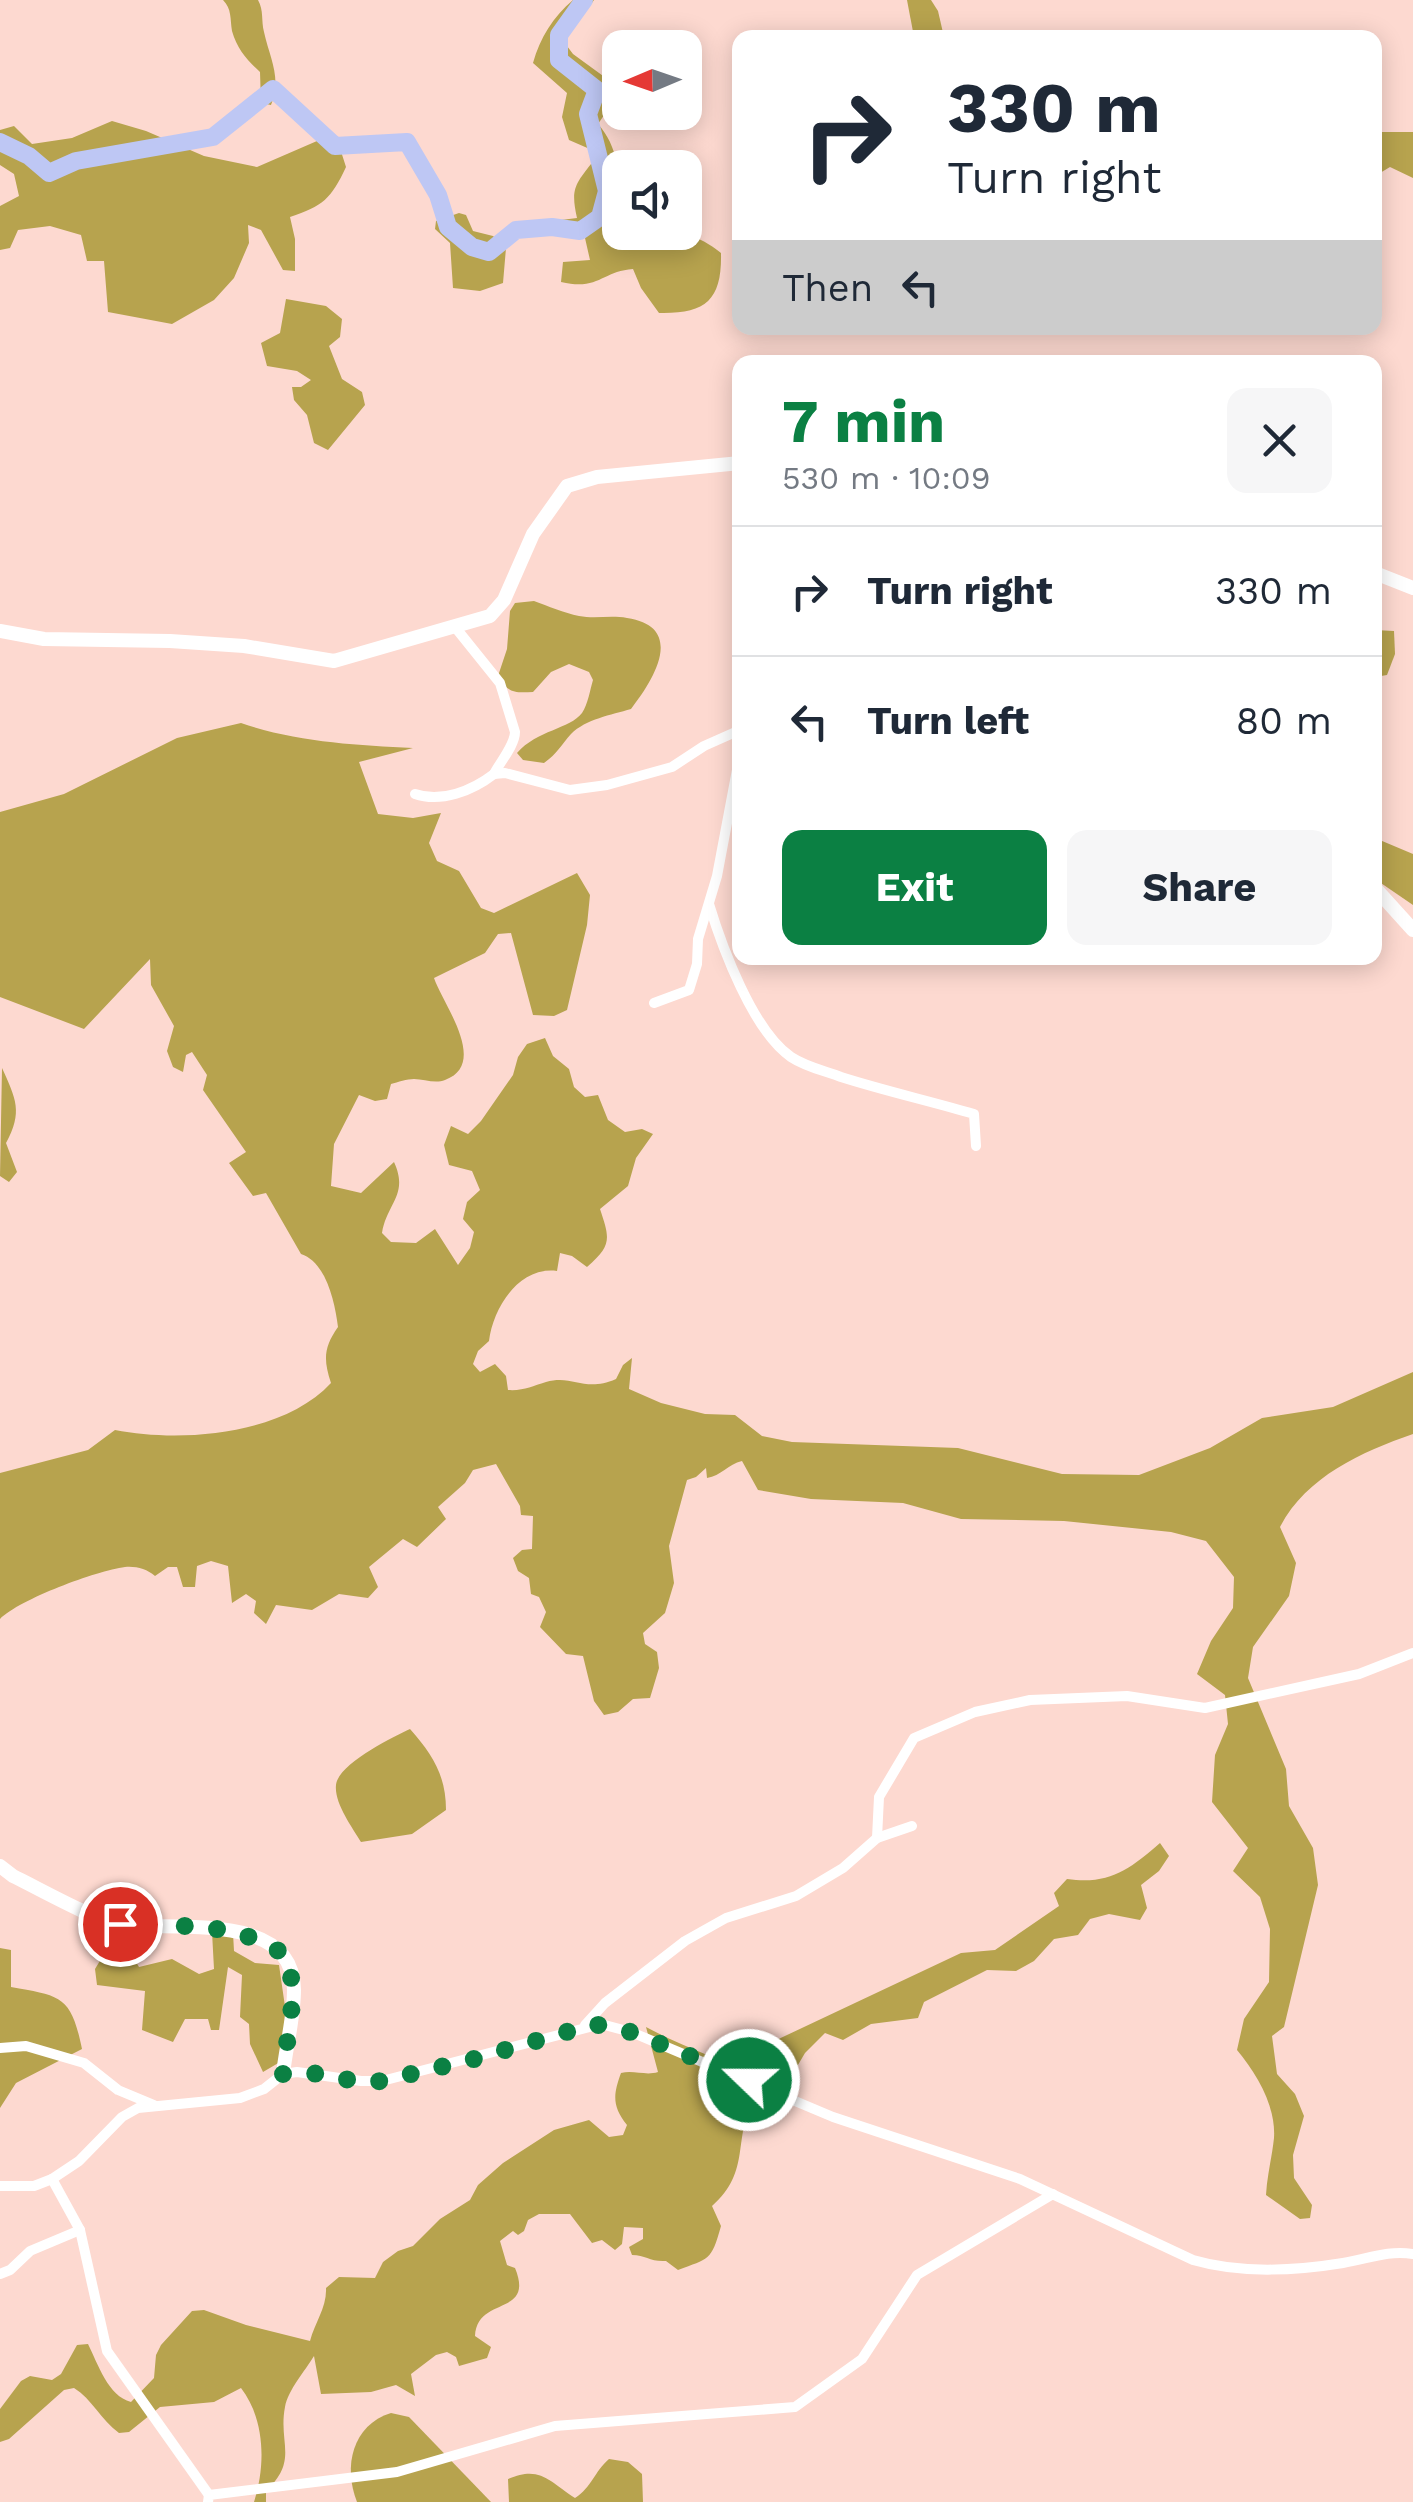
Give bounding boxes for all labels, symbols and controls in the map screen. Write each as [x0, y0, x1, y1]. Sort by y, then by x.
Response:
north arrow [602, 30, 702, 130]
map controls [602, 30, 702, 250]
text: 330 m [947, 67, 1161, 149]
icon: right [782, 70, 912, 200]
button: sound [602, 150, 702, 250]
text: Turn right [947, 151, 1161, 204]
icon: left [893, 260, 948, 315]
text: Then [782, 266, 873, 310]
text: 7 min [782, 386, 945, 457]
button: close [1227, 388, 1332, 493]
text: 530 m · 10:09 [782, 459, 991, 497]
icon: right [782, 564, 837, 619]
text: Turn right [867, 569, 1053, 613]
text: 330 m [1215, 569, 1332, 613]
icon: left [782, 694, 837, 749]
text: Turn left [867, 699, 1029, 743]
text: 80 m [1236, 699, 1332, 743]
button: Exit [782, 830, 1047, 945]
button: Share [1067, 830, 1332, 945]
pin [78, 1882, 163, 1967]
icon: arrive [93, 1897, 148, 1952]
position arrow [697, 2028, 801, 2132]

